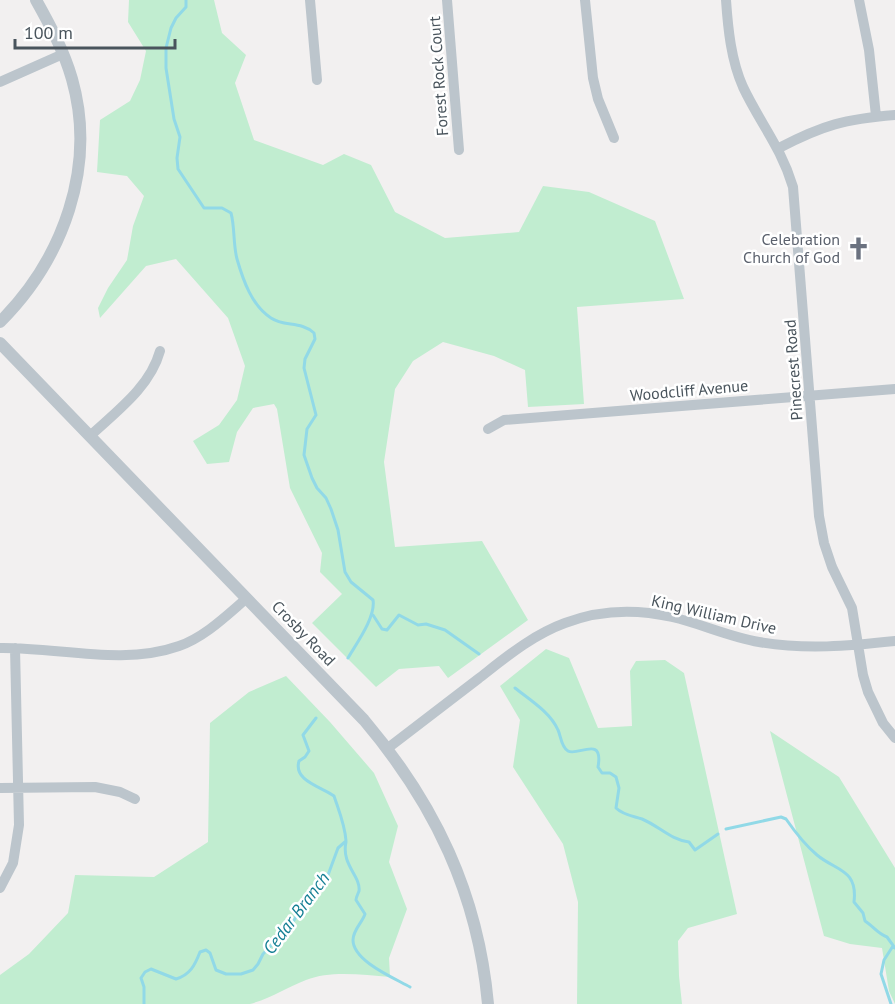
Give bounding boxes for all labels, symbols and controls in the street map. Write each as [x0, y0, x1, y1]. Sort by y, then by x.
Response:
scale bar [15, 12, 176, 50]
street label: Forest Rock Court [424, 15, 452, 137]
text: 100 m [24, 21, 73, 44]
place label: Celebration Church of God [743, 229, 840, 267]
church icon: Celebration Church of God [845, 235, 871, 261]
street label: Pinecrest Road [780, 319, 806, 421]
street label: Woodcliff Avenue [629, 375, 749, 405]
street label: King William Drive [650, 590, 778, 638]
street label: Crosby Road [268, 596, 340, 670]
water label: Cedar Branch [258, 867, 334, 959]

